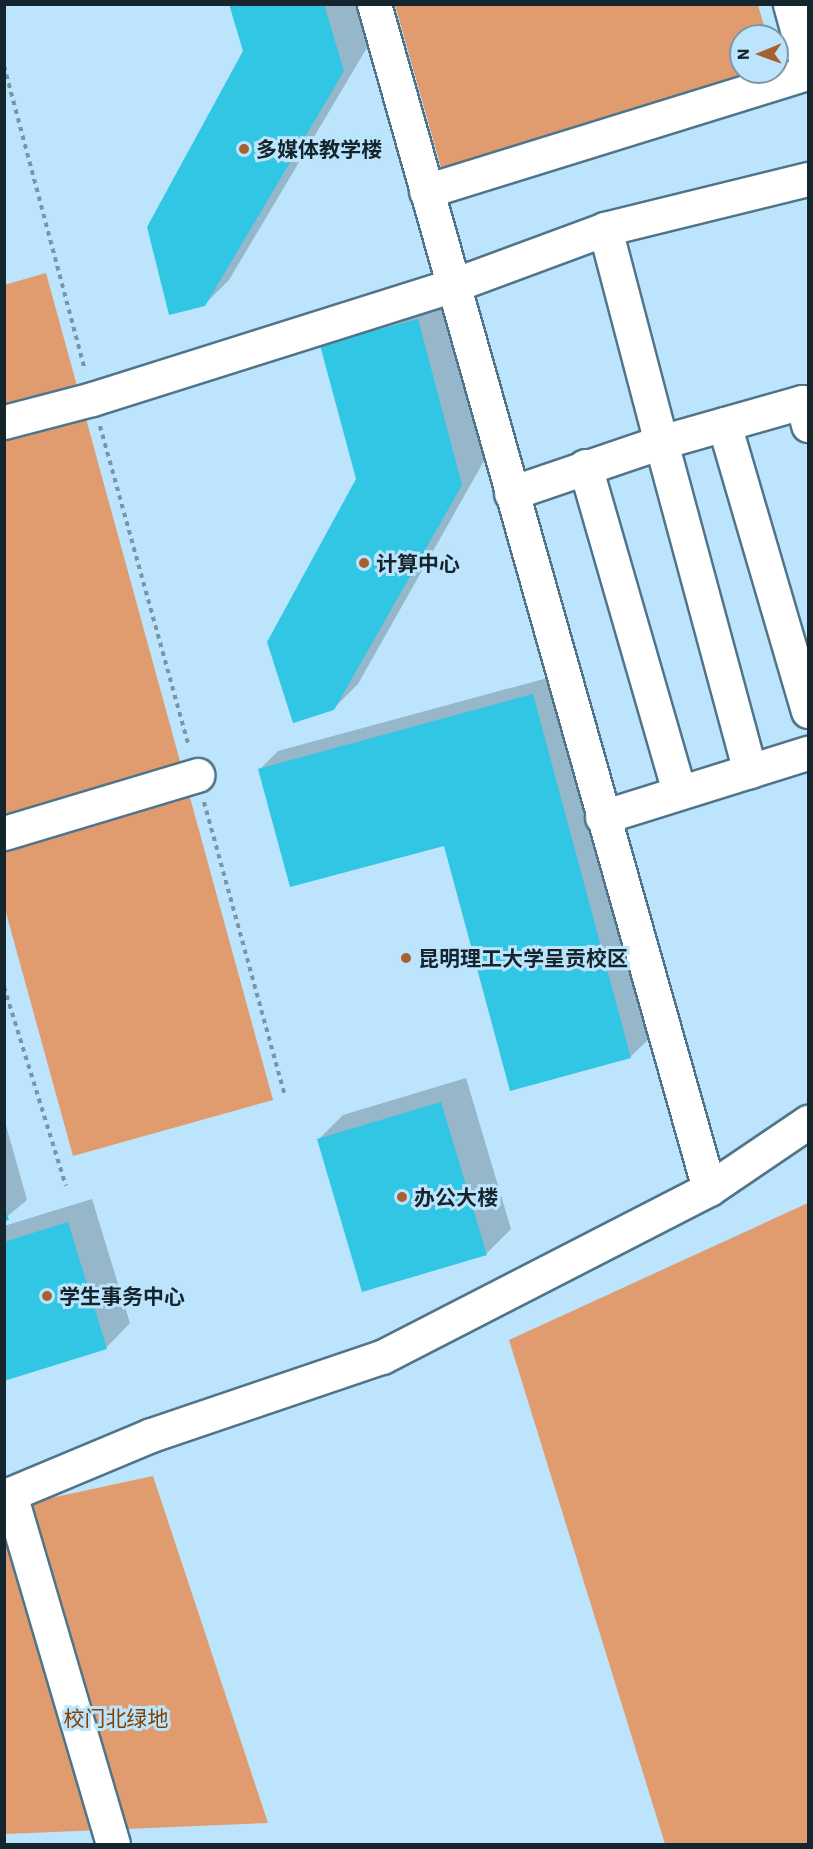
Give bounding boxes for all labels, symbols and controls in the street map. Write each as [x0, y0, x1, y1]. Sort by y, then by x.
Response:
north arrow [729, 24, 789, 84]
text: N [733, 48, 753, 60]
place label: 多媒体教学楼 [256, 136, 382, 162]
marker: 多媒体教学楼 [237, 142, 251, 156]
place label: 计算中心 [376, 550, 460, 576]
marker: 计算中心 [357, 556, 371, 570]
place label: 昆明理工大学呈贡校区 [418, 945, 628, 971]
marker: 昆明理工大学呈贡校区 [399, 951, 413, 965]
place label: 办公大楼 [414, 1184, 498, 1210]
marker: 办公大楼 [395, 1190, 409, 1204]
place label: 学生事务中心 [59, 1283, 185, 1309]
marker: 学生事务中心 [40, 1289, 54, 1303]
park label: 校门北绿地 [64, 1705, 168, 1731]

